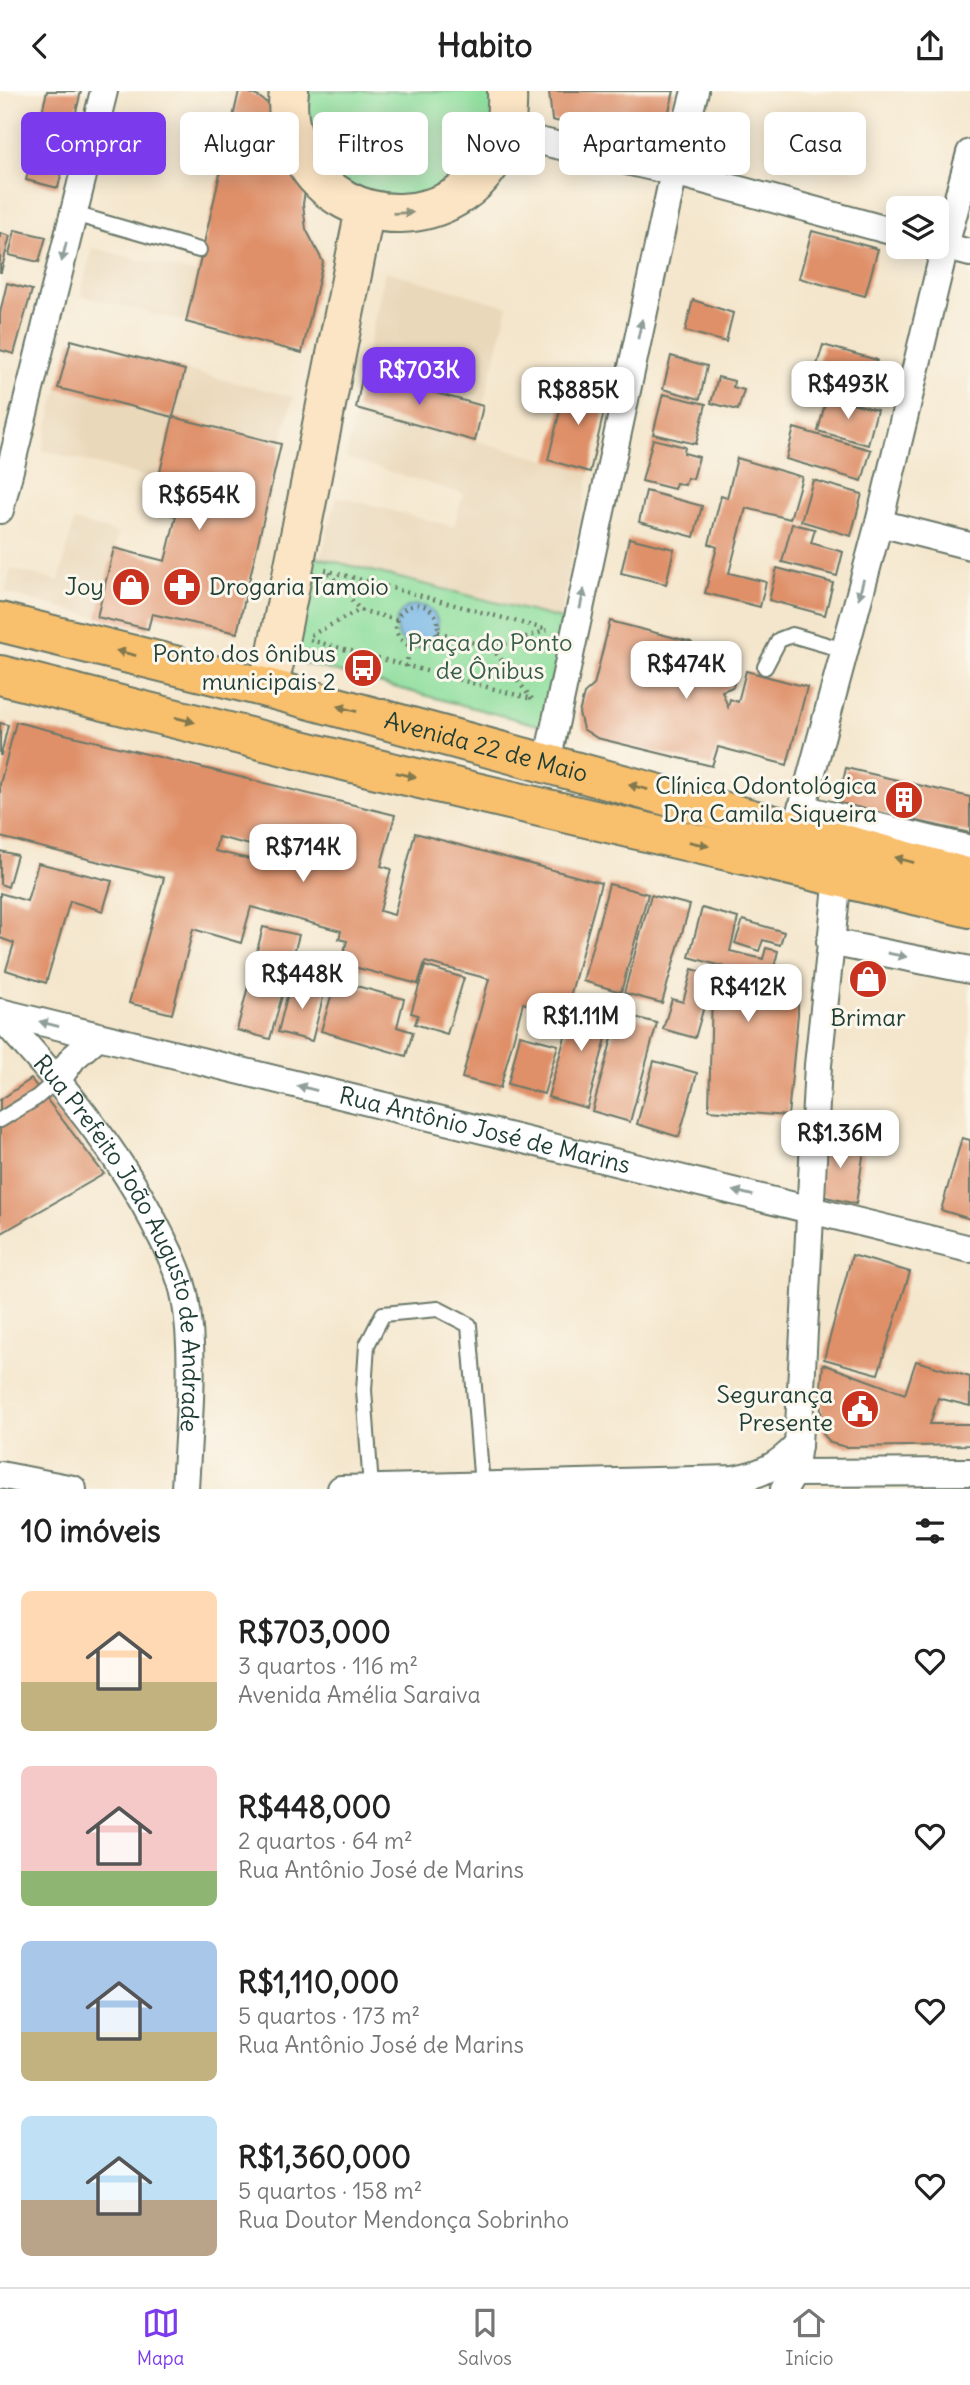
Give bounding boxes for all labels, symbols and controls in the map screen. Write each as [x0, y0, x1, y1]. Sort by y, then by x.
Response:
text: Habito [438, 25, 532, 66]
icon: back [21, 27, 59, 65]
icon: share [911, 27, 949, 65]
chip: Comprar [21, 112, 166, 175]
chip: Alugar [180, 112, 299, 175]
chip: Filtros [313, 112, 428, 175]
chip: Novo [442, 112, 545, 175]
chip: Apartamento [559, 112, 750, 175]
chip: Casa [764, 112, 866, 175]
map controls [886, 196, 949, 259]
button: layers [886, 196, 949, 259]
one-way arrow [392, 208, 414, 219]
one-way arrow [58, 241, 69, 263]
one-way arrow [635, 318, 646, 340]
pin: R$703K [362, 347, 476, 407]
text: R$703K [378, 355, 460, 384]
pin: R$493K [791, 361, 905, 421]
pin: R$885K [521, 367, 635, 427]
text: R$493K [807, 369, 889, 398]
text: R$885K [537, 375, 619, 404]
pin: R$654K [142, 473, 256, 532]
text: R$654K [158, 480, 240, 509]
shop icon: Joy [110, 566, 152, 608]
pharmacy icon: Drogaria Tamoio [161, 566, 203, 608]
place label: Joy [65, 571, 104, 601]
place label: Drogaria Tamoio [209, 571, 389, 601]
one-way arrow [855, 578, 866, 600]
one-way arrow [576, 588, 587, 610]
park label: Praça do Ponto de Ônibus [408, 627, 572, 685]
place label: Ponto dos ônibus municipais 2 [152, 638, 336, 696]
pin: R$474K [629, 641, 743, 701]
one-way arrow [115, 647, 137, 658]
bus stop icon: Ponto dos ônibus municipais 2 [342, 647, 384, 689]
text: R$474K [647, 649, 725, 678]
one-way arrow [336, 703, 358, 714]
street label: Avenida 22 de Maio [381, 704, 591, 788]
one-way arrow [174, 715, 196, 726]
one-way arrow [395, 770, 417, 781]
place label: Clínica Odontológica Dra Camila Siqueira [655, 770, 877, 828]
building icon: Clínica Odontológica Dra Camila Siqueira [883, 779, 925, 821]
one-way arrow [626, 781, 648, 792]
pin: R$714K [246, 825, 360, 884]
text: R$714K [265, 832, 341, 861]
one-way arrow [688, 839, 710, 850]
one-way arrow [893, 855, 914, 865]
one-way arrow [886, 950, 908, 961]
pin: R$448K [245, 951, 359, 1011]
shop icon: Brimar [847, 958, 889, 1000]
text: R$448K [261, 959, 343, 988]
pin: R$412K [691, 965, 805, 1024]
text: R$412K [710, 972, 786, 1001]
pin: R$1.11M [516, 993, 646, 1053]
text: R$1.11M [543, 1001, 619, 1030]
place label: Brimar [830, 1002, 906, 1032]
one-way arrow [38, 1018, 60, 1029]
street label: Rua Prefeito João Augusto de Andrade [28, 1048, 207, 1433]
street label: Rua Antônio José de Marins [336, 1079, 634, 1179]
one-way arrow [296, 1082, 318, 1093]
pin: R$1.36M [775, 1111, 905, 1170]
text: R$1.36M [797, 1118, 883, 1147]
one-way arrow [732, 1187, 754, 1198]
place label: Segurança Presente [716, 1379, 833, 1437]
public building icon: Segurança Presente [839, 1388, 881, 1430]
text: 10 imóveis [21, 1512, 161, 1550]
icon: filters [911, 1512, 949, 1550]
text: R$703,000 [238, 1613, 391, 1651]
icon: home [77, 1619, 161, 1703]
icon: heart [911, 1642, 949, 1680]
text: 3 quartos · 116 m² [238, 1651, 418, 1680]
text: Avenida Amélia Saraiva [238, 1680, 481, 1709]
text: R$448,000 [238, 1788, 391, 1826]
icon: home [77, 1794, 161, 1878]
icon: heart [911, 1817, 949, 1855]
text: 2 quartos · 64 m² [238, 1826, 413, 1855]
text: Rua Antônio José de Marins [238, 1855, 524, 1884]
text: R$1,110,000 [238, 1963, 399, 2001]
icon: home [77, 1969, 161, 2053]
icon: heart [911, 1992, 949, 2030]
text: 5 quartos · 173 m² [238, 2001, 420, 2030]
text: Rua Antônio José de Marins [238, 2030, 524, 2059]
text: R$1,360,000 [238, 2138, 411, 2176]
icon: home [77, 2144, 161, 2228]
icon: heart [911, 2167, 949, 2205]
text: 5 quartos · 158 m² [238, 2176, 422, 2205]
text: Rua Doutor Mendonça Sobrinho [238, 2205, 569, 2234]
tab: Mapa [137, 2304, 184, 2370]
tab: Salvos [458, 2304, 512, 2370]
tab: Início [785, 2304, 833, 2370]

